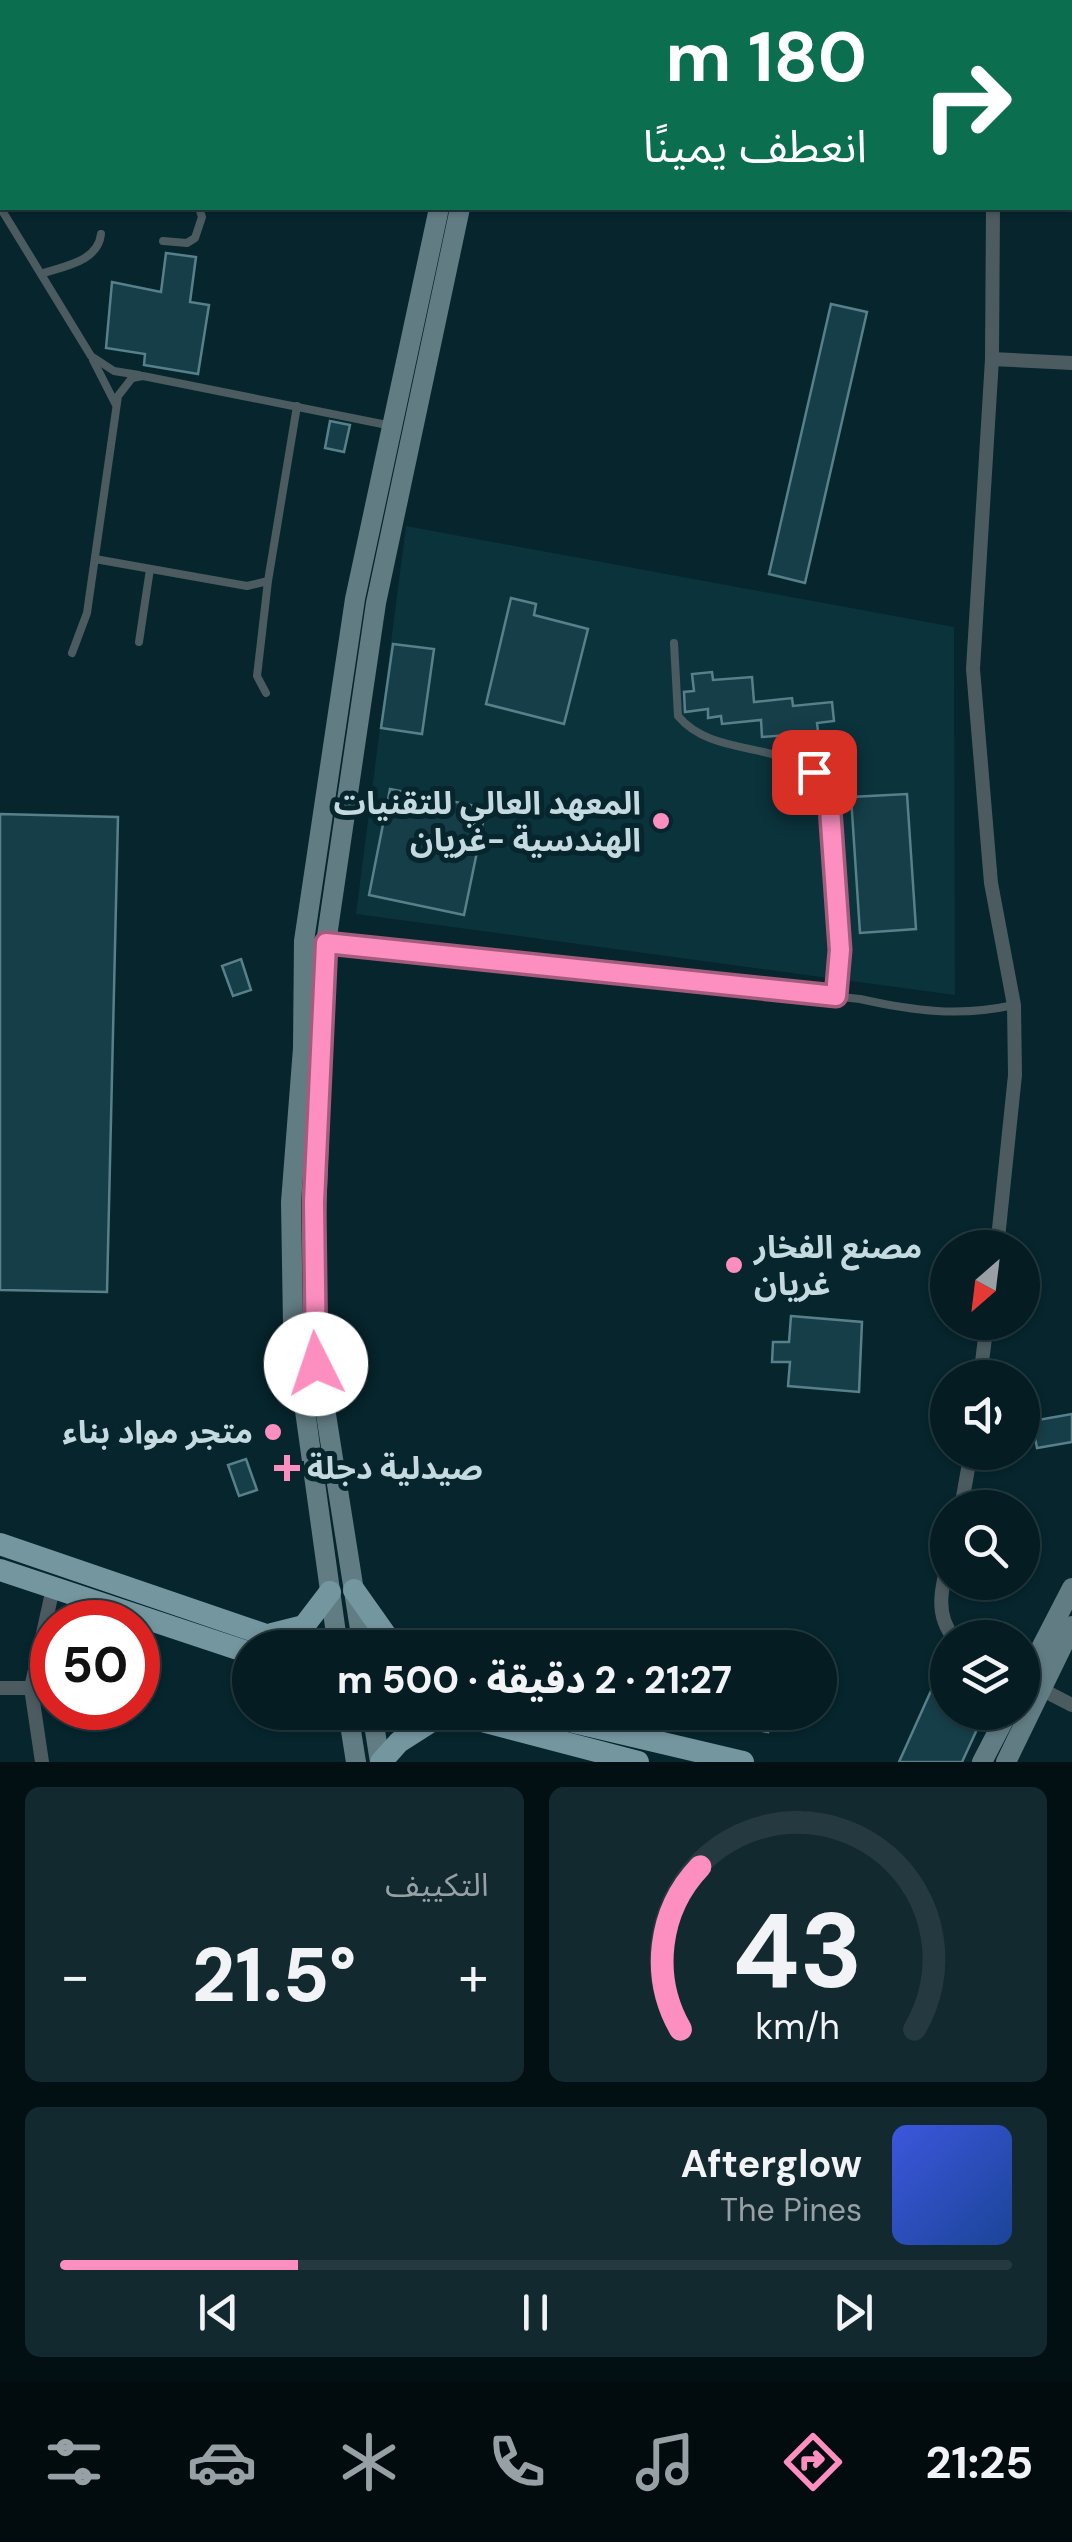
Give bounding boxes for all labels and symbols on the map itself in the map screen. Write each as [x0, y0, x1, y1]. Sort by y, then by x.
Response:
pin [772, 730, 857, 815]
place label: المعهد العالي للتقنيات الهندسية -غريان [334, 782, 641, 861]
marker: المعهد العالي للتقنيات الهندسية -غريان [650, 810, 672, 832]
place label: مصنع الفخار غريان [752, 1226, 922, 1305]
north arrow [930, 1230, 1040, 1340]
marker: مصنع الفخار غريان [723, 1254, 745, 1276]
position arrow [264, 1312, 368, 1416]
place label: متجر مواد بناء [63, 1411, 253, 1453]
marker: متجر مواد بناء [262, 1421, 284, 1443]
place label: صيدلية دجلة [307, 1447, 483, 1489]
marker: صيدلية دجلة [276, 1457, 298, 1479]
speed limit sign: 50 [30, 1600, 160, 1730]

